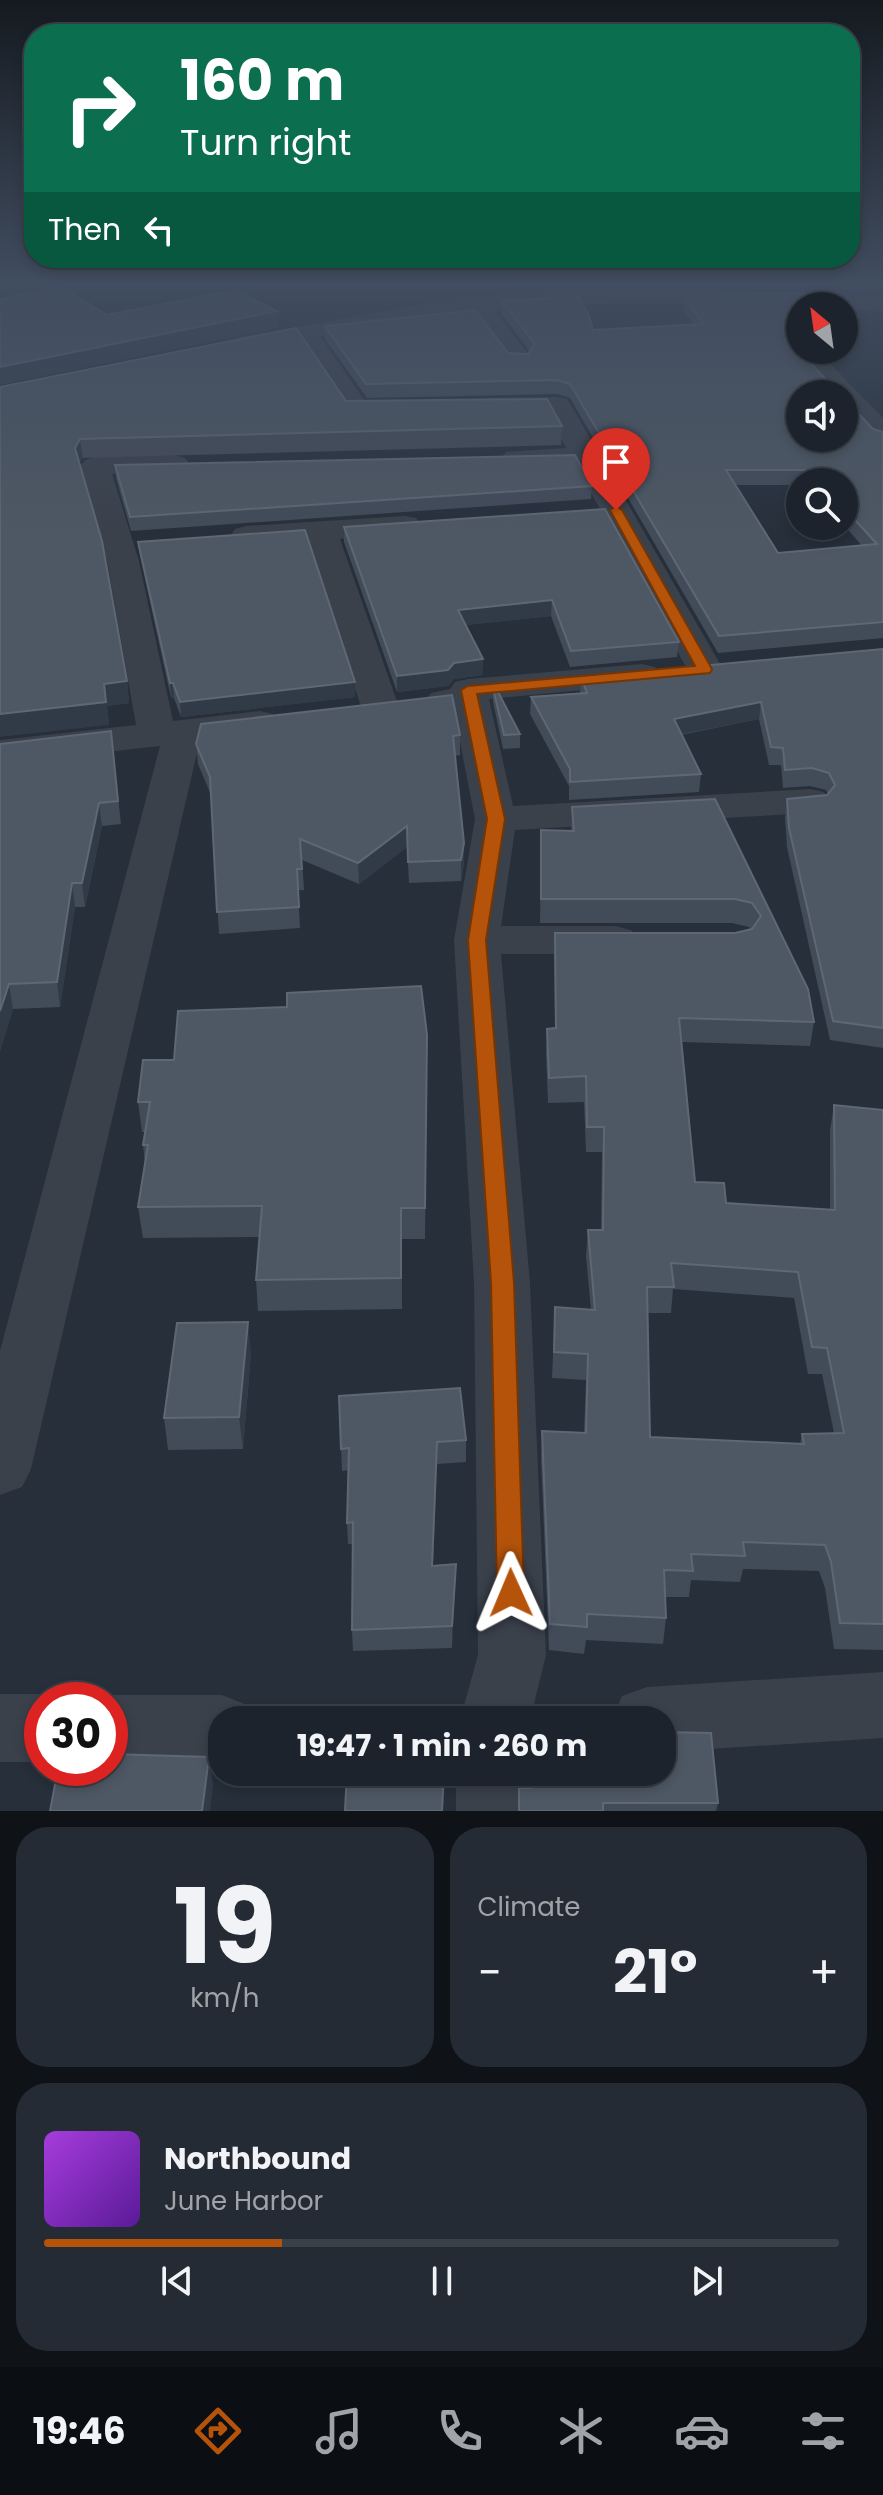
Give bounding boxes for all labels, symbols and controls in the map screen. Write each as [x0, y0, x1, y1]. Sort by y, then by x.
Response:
text: 160 m [180, 41, 344, 120]
icon: right [48, 56, 152, 160]
text: Turn right [180, 117, 351, 168]
text: Then [48, 208, 121, 251]
icon: left [137, 208, 181, 252]
north arrow [786, 292, 858, 364]
map controls [786, 292, 858, 540]
button: sound [786, 380, 858, 452]
pin [582, 428, 650, 510]
icon: arrive [594, 440, 638, 484]
button: search [786, 468, 858, 540]
position arrow [469, 1551, 553, 1635]
speed limit sign: 30 [24, 1682, 128, 1786]
text: 19:47 · 1 min · 260 m [297, 1724, 587, 1767]
text: 19 [173, 1854, 276, 1999]
text: Climate [478, 1889, 580, 1925]
text: 21° [613, 1930, 698, 2014]
text: − [478, 1942, 502, 2003]
text: + [809, 1942, 839, 2003]
text: km/h [190, 1980, 259, 2016]
text: Northbound [164, 2137, 351, 2180]
text: June Harbor [164, 2183, 323, 2219]
icon: previous [155, 2259, 199, 2303]
icon: pause [420, 2259, 464, 2303]
icon: next [685, 2259, 729, 2303]
icon: directions [190, 2403, 246, 2459]
icon: music [311, 2403, 367, 2459]
icon: phone [432, 2403, 488, 2459]
icon: climate [553, 2403, 609, 2459]
icon: car [674, 2403, 730, 2459]
icon: filters [795, 2403, 851, 2459]
text: 19:46 [32, 2406, 126, 2457]

